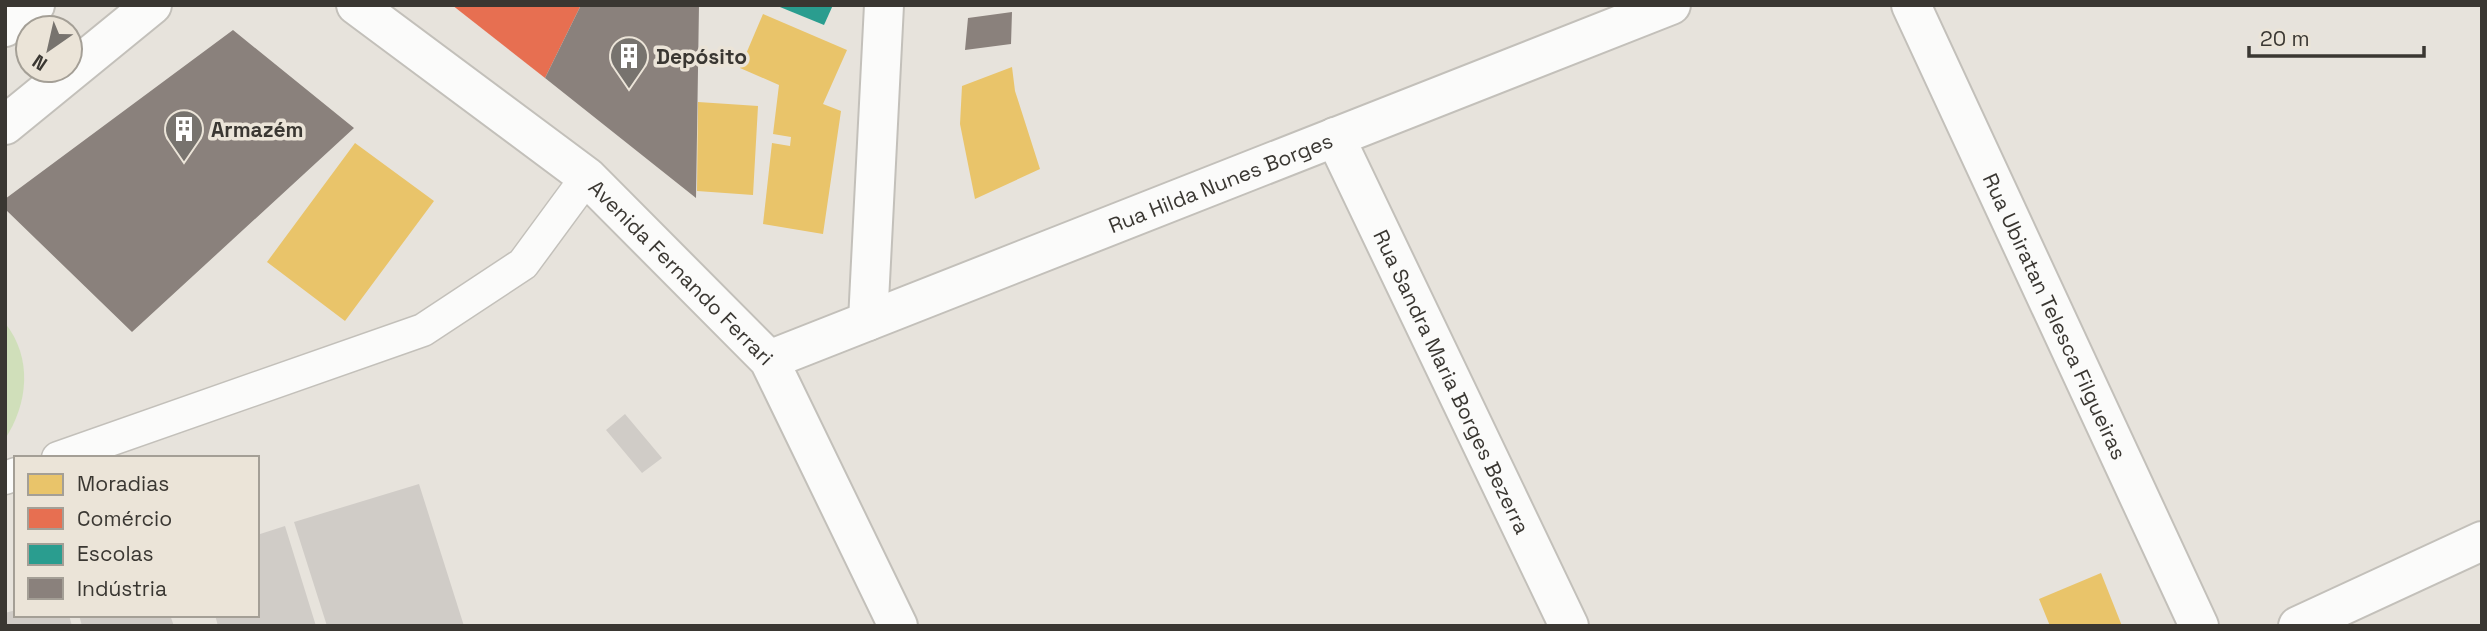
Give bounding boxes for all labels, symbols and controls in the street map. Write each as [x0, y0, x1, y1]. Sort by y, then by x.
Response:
north arrow [14, 14, 84, 84]
scale bar [2249, 14, 2424, 58]
text: 20 m [2260, 25, 2310, 52]
building icon: Depósito [608, 35, 650, 90]
place label: Depósito [656, 43, 747, 70]
text: N [28, 49, 52, 77]
building icon: Armazém [163, 108, 205, 163]
place label: Armazém [211, 116, 303, 143]
street label: Rua Hilda Nunes Borges [1104, 126, 1336, 239]
street label: Rua Ubiratan Telesca Filgueiras [1977, 169, 2133, 464]
street label: Avenida Fernando Ferrari [583, 174, 780, 370]
street label: Rua Sandra Maria Borges Bezerra [1368, 225, 1536, 538]
legend [14, 456, 259, 617]
text: Moradias [77, 470, 169, 497]
text: Comércio [77, 505, 172, 532]
text: Escolas [77, 540, 154, 567]
text: Indústria [77, 575, 167, 602]

